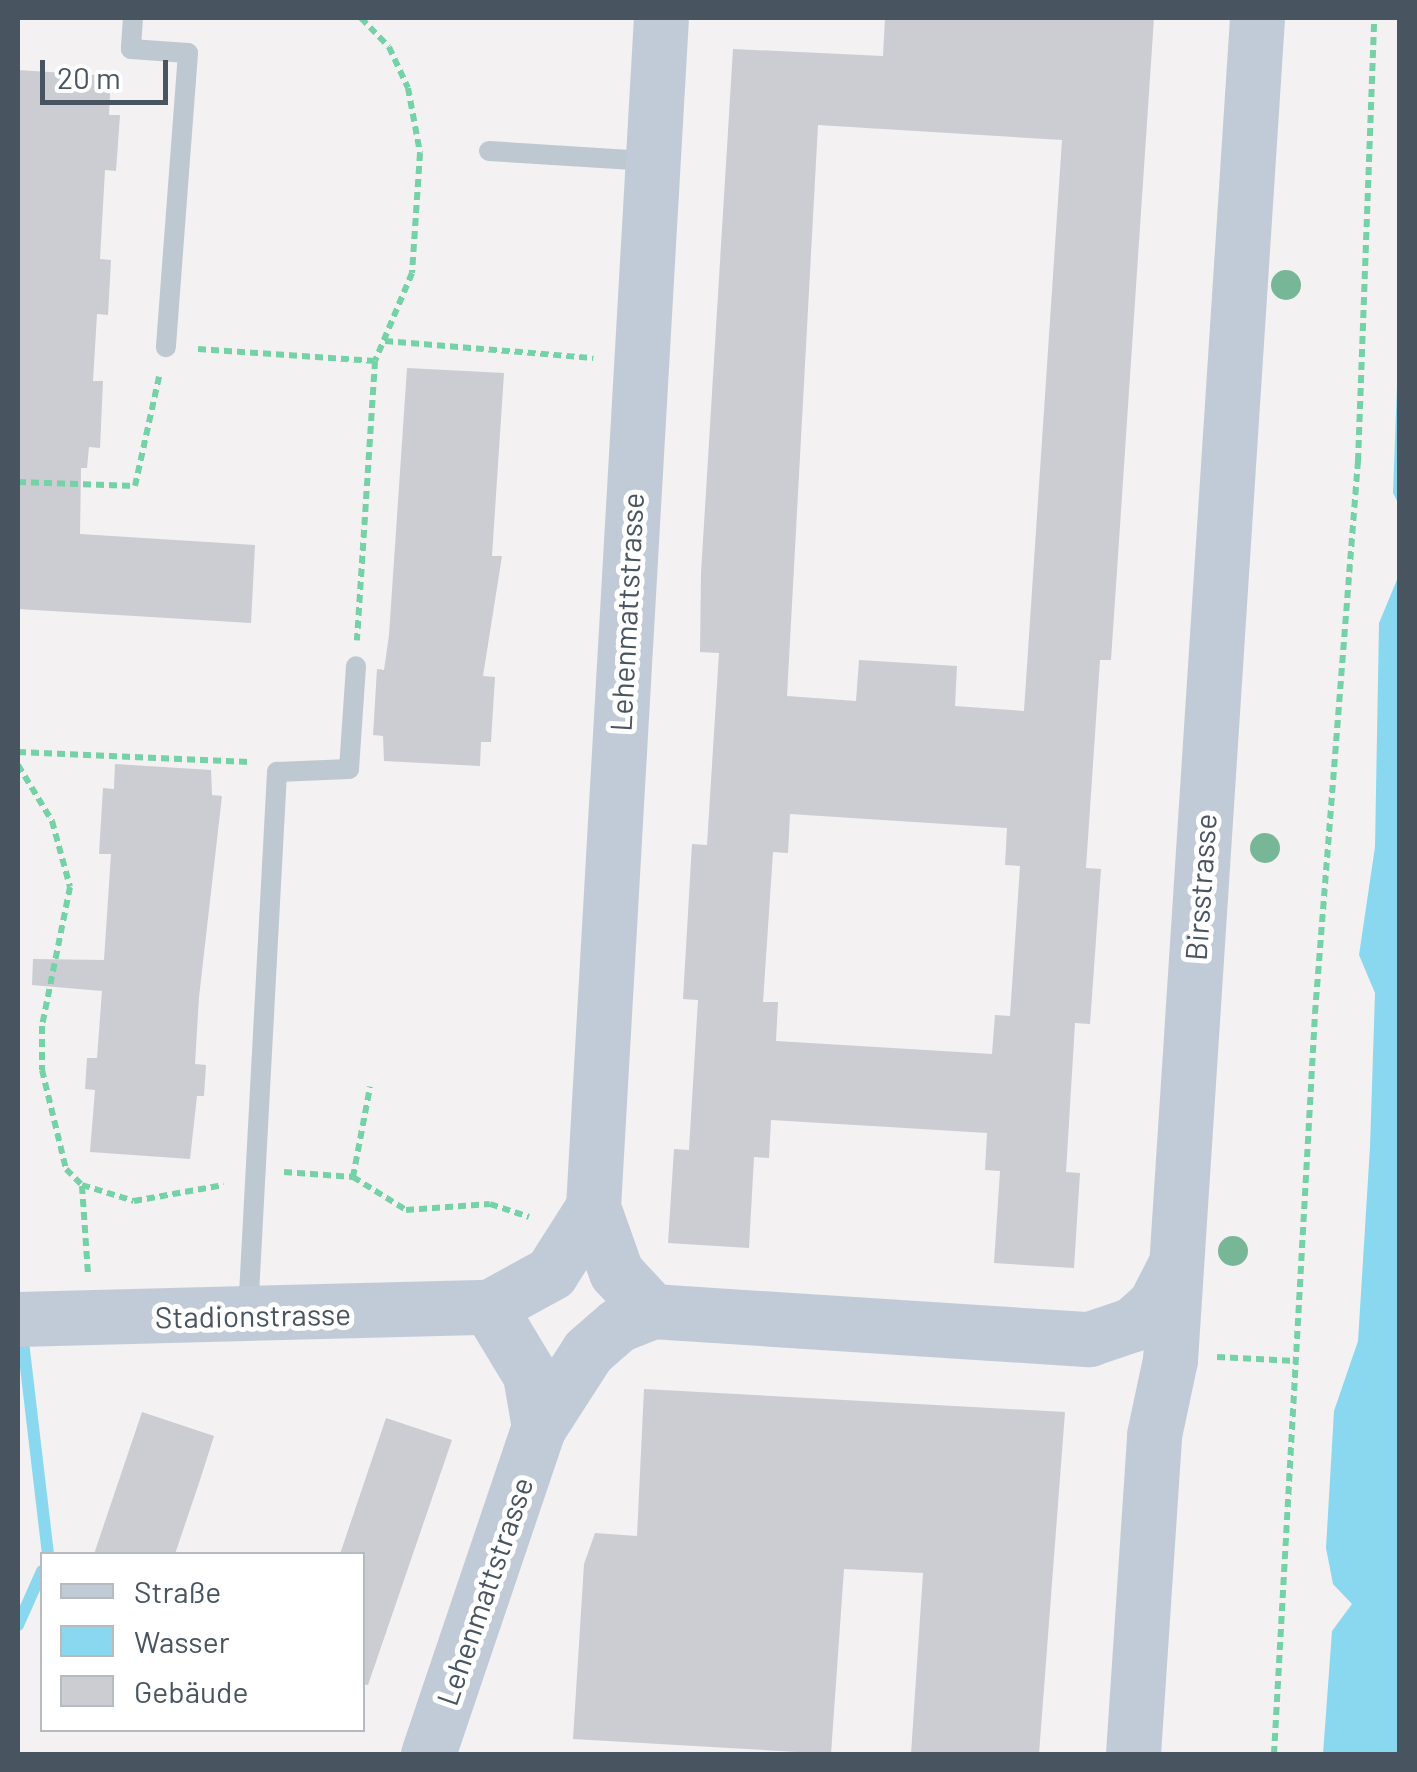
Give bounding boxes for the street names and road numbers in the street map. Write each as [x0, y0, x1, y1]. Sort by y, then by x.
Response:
street label: Lehenmattstrasse [602, 492, 650, 732]
street label: Birsstrasse [1177, 812, 1223, 962]
street label: Stadionstrasse [155, 1295, 351, 1335]
street label: Lehenmattstrasse [428, 1472, 540, 1710]

